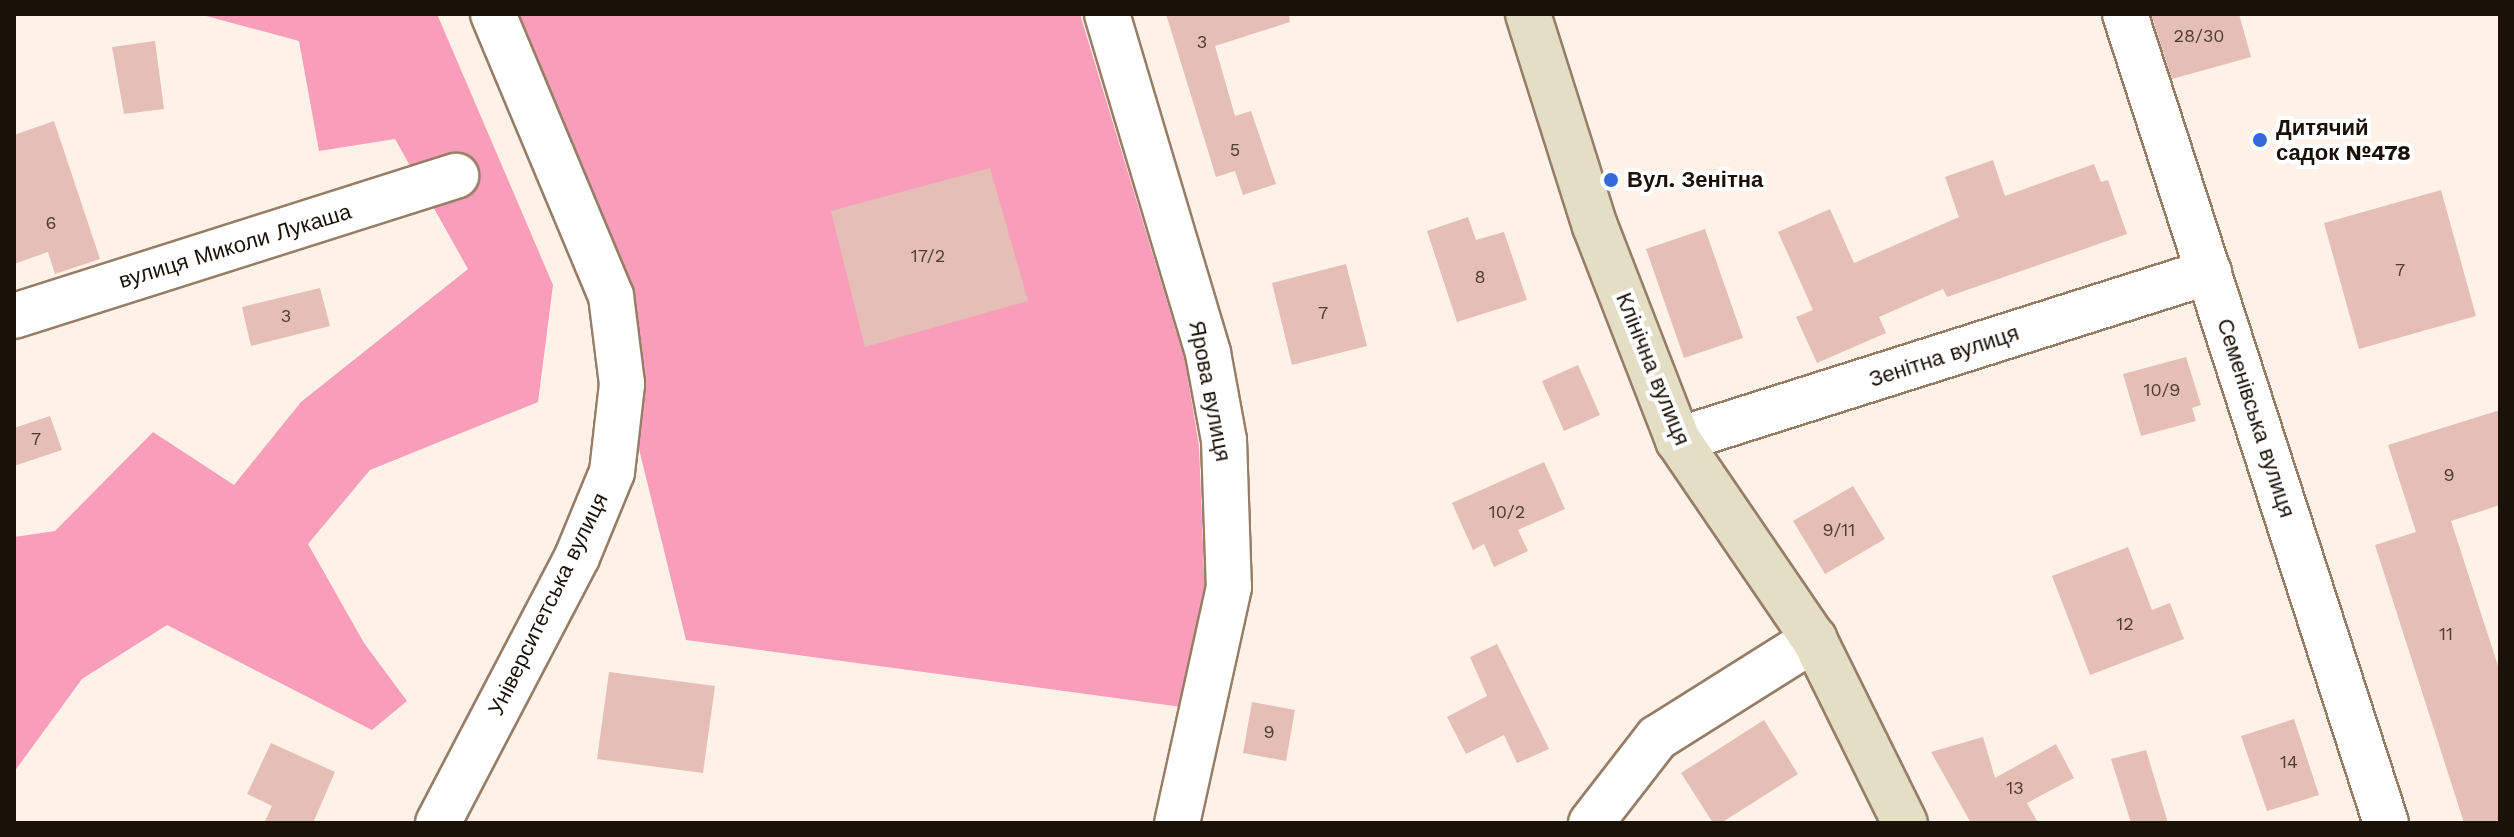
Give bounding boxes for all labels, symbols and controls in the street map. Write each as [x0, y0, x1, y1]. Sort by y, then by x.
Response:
house number: 28/30 [2173, 25, 2225, 47]
house number: 3 [1197, 31, 1207, 53]
place label: Дитячий садок №478 [2276, 114, 2411, 166]
marker: Дитячий садок №478 [2251, 131, 2269, 149]
house number: 5 [1230, 139, 1240, 161]
place label: Вул. Зенітна [1627, 167, 1763, 193]
marker: Вул. Зенітна [1602, 171, 1620, 189]
street label: вулиця Миколи Лукаша [116, 198, 354, 294]
house number: 6 [46, 212, 56, 234]
house number: 17/2 [911, 245, 945, 267]
house number: 7 [2395, 259, 2405, 281]
house number: 8 [1474, 266, 1486, 288]
street label: Клінічна вулиця [1610, 289, 1696, 449]
house number: 7 [1318, 302, 1328, 324]
house number: 3 [281, 305, 291, 327]
street label: Семенівська вулиця [2211, 315, 2301, 521]
street label: Ярова вулиця [1183, 318, 1237, 464]
street label: Зенітна вулиця [1866, 319, 2022, 393]
house number: 10/9 [2144, 379, 2180, 401]
house number: 7 [31, 428, 41, 450]
house number: 9 [2443, 464, 2455, 486]
street label: Університетська вулиця [483, 489, 613, 719]
house number: 10/2 [1489, 501, 1525, 523]
house number: 9/11 [1823, 519, 1855, 541]
house number: 12 [2116, 613, 2134, 635]
house number: 11 [2439, 623, 2453, 645]
house number: 9 [1263, 721, 1275, 743]
house number: 14 [2280, 751, 2298, 773]
house number: 13 [2006, 777, 2024, 799]

